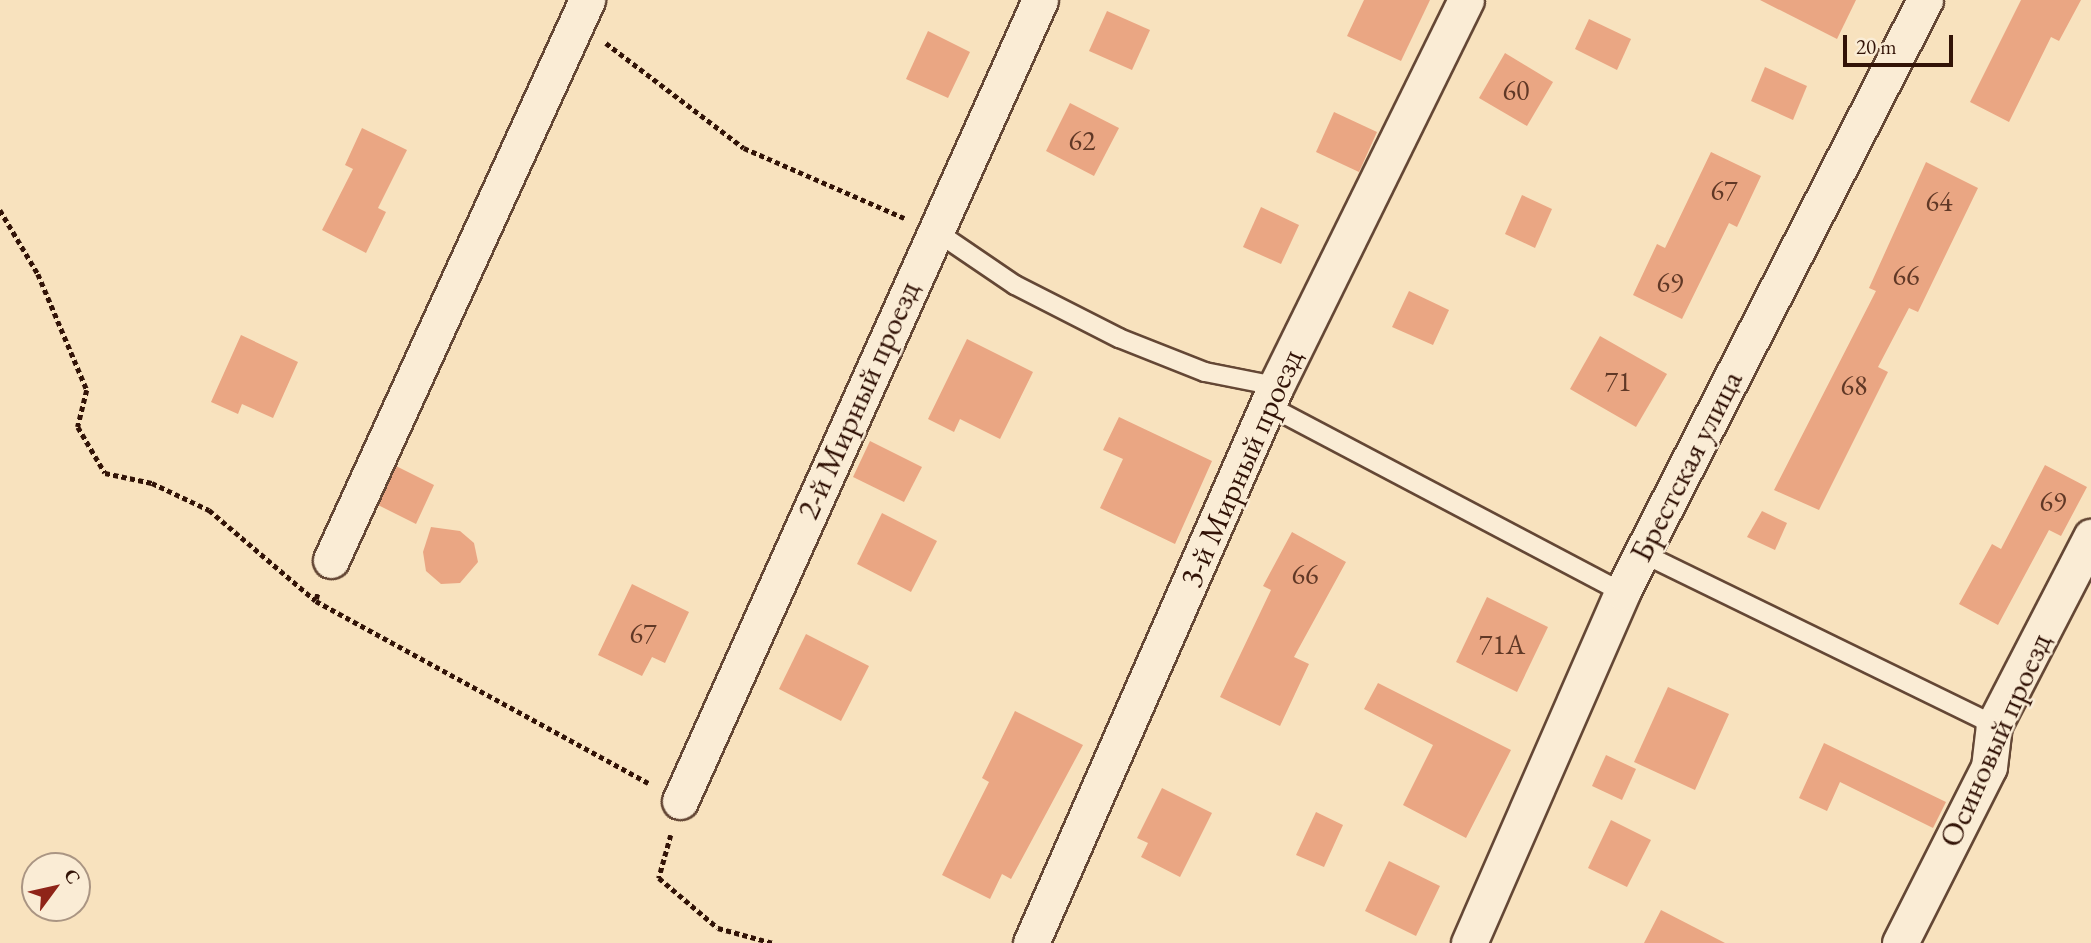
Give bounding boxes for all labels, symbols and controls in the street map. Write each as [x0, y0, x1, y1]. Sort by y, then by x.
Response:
scale bar [1846, 21, 1956, 65]
text: 20 m [1856, 33, 1897, 60]
house number: 60 [1503, 73, 1529, 107]
house number: 62 [1069, 123, 1095, 157]
house number: 67 [1711, 173, 1737, 207]
house number: 64 [1926, 184, 1952, 218]
house number: 66 [1893, 258, 1919, 292]
house number: 69 [1657, 265, 1683, 299]
street label: 2-й Мирный проезд [788, 275, 928, 525]
street label: 3-й Мирный проезд [1171, 343, 1311, 593]
house number: 71 [1605, 364, 1631, 398]
street label: Брестская улица [1621, 364, 1751, 568]
house number: 68 [1841, 368, 1867, 402]
house number: 69 [2040, 484, 2066, 518]
house number: 66 [1292, 557, 1318, 591]
house number: 67 [630, 616, 656, 650]
house number: 71А [1479, 627, 1525, 661]
street label: Осиновый проезд [1931, 627, 2059, 853]
north arrow [21, 852, 91, 922]
text: С [58, 864, 87, 889]

